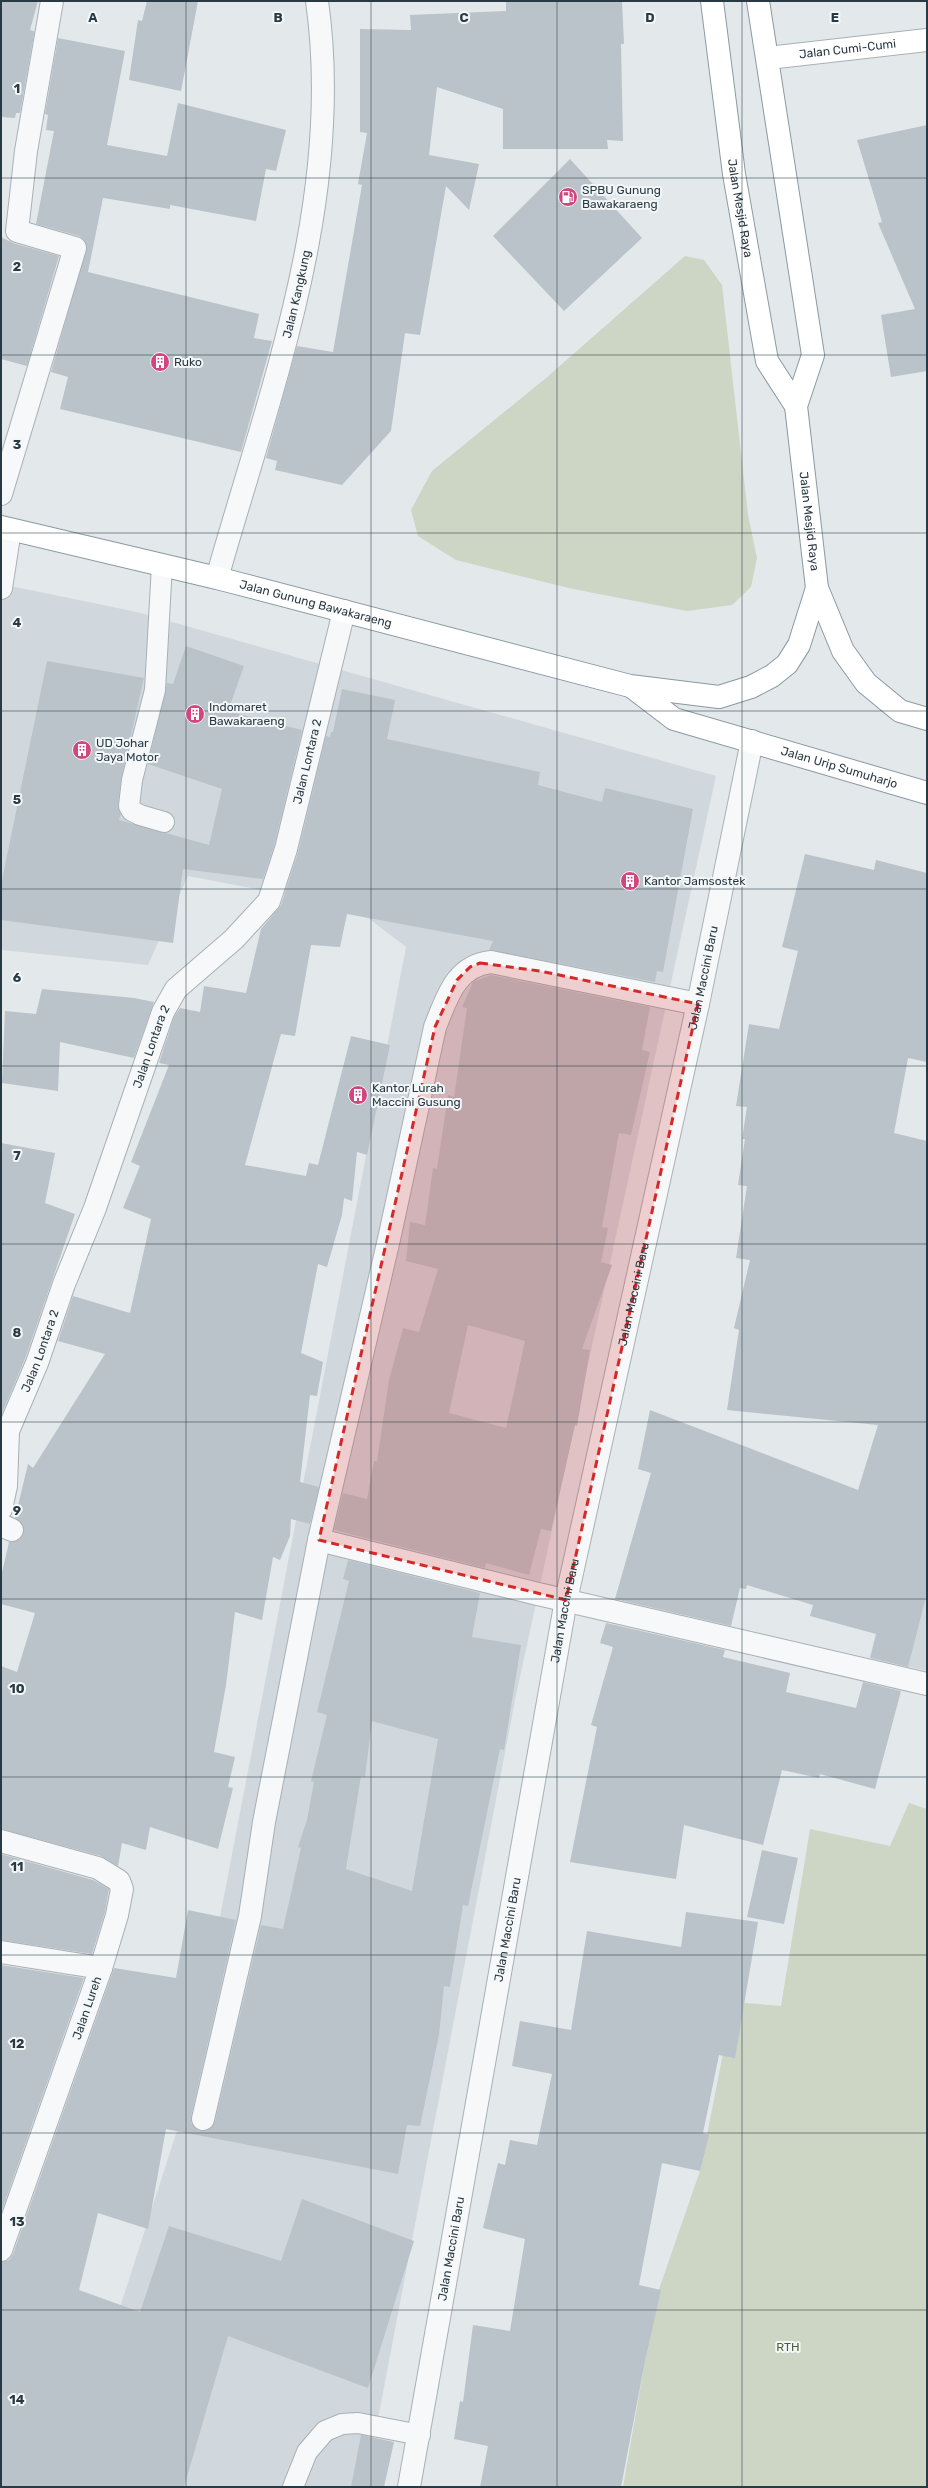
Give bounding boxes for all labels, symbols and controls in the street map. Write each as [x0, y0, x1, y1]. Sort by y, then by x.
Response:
text: A [88, 10, 98, 25]
text: B [273, 10, 283, 25]
text: C [459, 10, 469, 25]
text: D [645, 10, 655, 25]
text: E [831, 10, 839, 25]
street label: Jalan Cumi-Cumi [798, 37, 897, 61]
text: 1 [14, 81, 20, 96]
street label: Jalan Mesjid Raya [725, 158, 756, 258]
place label: SPBU Gunung Bawakaraeng [582, 183, 661, 211]
fuel station icon: SPBU Gunung Bawakaraeng [557, 186, 579, 208]
street label: Jalan Kangkung [280, 249, 313, 340]
text: 2 [13, 259, 21, 274]
building icon: Ruko [149, 351, 171, 373]
place label: Ruko [174, 355, 202, 369]
text: 3 [13, 437, 22, 452]
street label: Jalan Mesjid Raya [797, 471, 822, 572]
street label: Jalan Gunung Bawakaraeng [238, 577, 393, 630]
text: 4 [13, 615, 22, 630]
place label: Indomaret Bawakaraeng [209, 700, 285, 728]
building icon: Indomaret Bawakaraeng [184, 703, 206, 725]
street label: Jalan Lontara 2 [290, 717, 324, 805]
place label: UD Johar Jaya Motor [96, 736, 159, 764]
building icon: UD Johar Jaya Motor [71, 739, 93, 761]
street label: Jalan Urip Sumuharjo [779, 744, 899, 791]
text: 5 [13, 792, 21, 807]
building icon: Kantor Jamsostek [619, 870, 641, 892]
place label: Kantor Jamsostek [644, 874, 746, 888]
street label: Jalan Maccini Baru [686, 925, 721, 1031]
text: 6 [13, 970, 22, 985]
street label: Jalan Lontara 2 [130, 1002, 173, 1090]
place label: Kantor Lurah Maccini Gusung [372, 1081, 461, 1109]
building icon: Kantor Lurah Maccini Gusung [347, 1084, 369, 1106]
text: 7 [13, 1148, 21, 1163]
street label: Jalan Maccini Baru [615, 1241, 652, 1347]
street label: Jalan Lontara 2 [18, 1308, 62, 1394]
text: 8 [13, 1325, 22, 1340]
text: 9 [13, 1503, 21, 1518]
street label: Jalan Maccini Baru [548, 1557, 582, 1664]
text: 10 [9, 1681, 25, 1696]
text: 11 [11, 1859, 23, 1874]
street label: Jalan Maccini Baru [492, 1876, 524, 1983]
street label: Jalan Lureh [70, 1974, 104, 2042]
text: 12 [10, 2036, 24, 2051]
street label: Jalan Maccini Baru [435, 2195, 467, 2302]
text: 13 [9, 2214, 25, 2229]
park label: RTH [776, 2340, 800, 2354]
text: 14 [9, 2392, 25, 2407]

